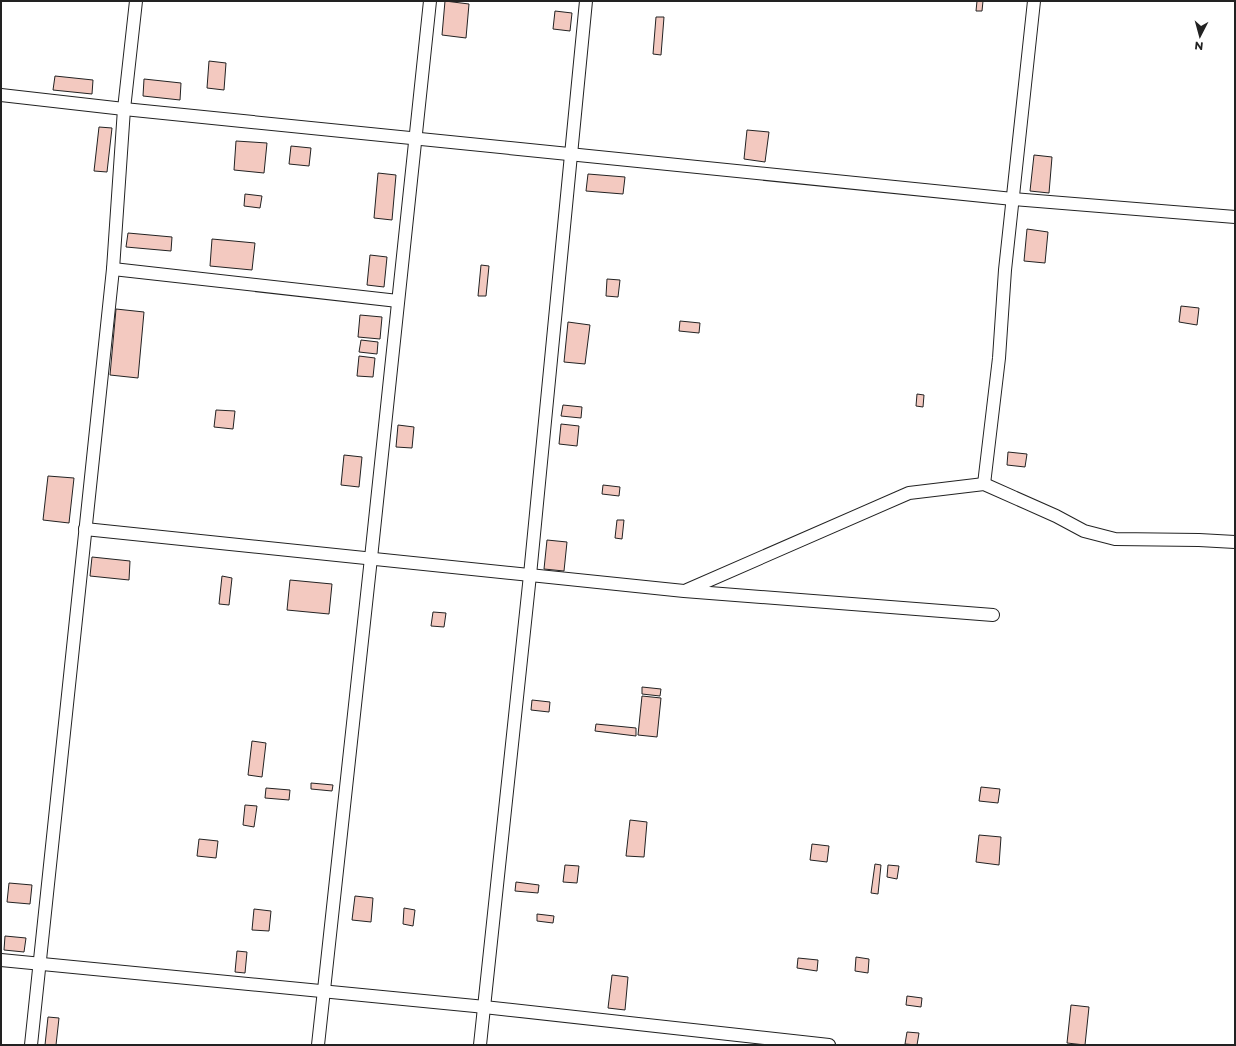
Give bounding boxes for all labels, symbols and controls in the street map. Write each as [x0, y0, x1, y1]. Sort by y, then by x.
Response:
north arrow [1180, 16, 1220, 56]
text: N [1194, 39, 1204, 53]

